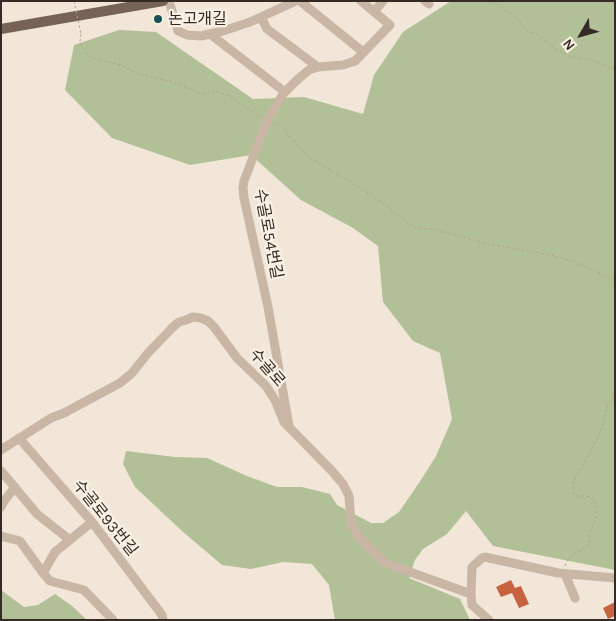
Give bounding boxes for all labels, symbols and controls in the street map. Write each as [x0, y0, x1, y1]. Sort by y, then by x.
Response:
place label: 논고개길 [168, 9, 227, 29]
north arrow [556, 10, 606, 60]
marker: 논고개길 [152, 13, 164, 25]
text: N [559, 35, 579, 54]
street label: 수골로54번길 [250, 187, 286, 281]
street label: 수골로 [245, 345, 289, 391]
street label: 수골로93번길 [68, 476, 142, 560]

